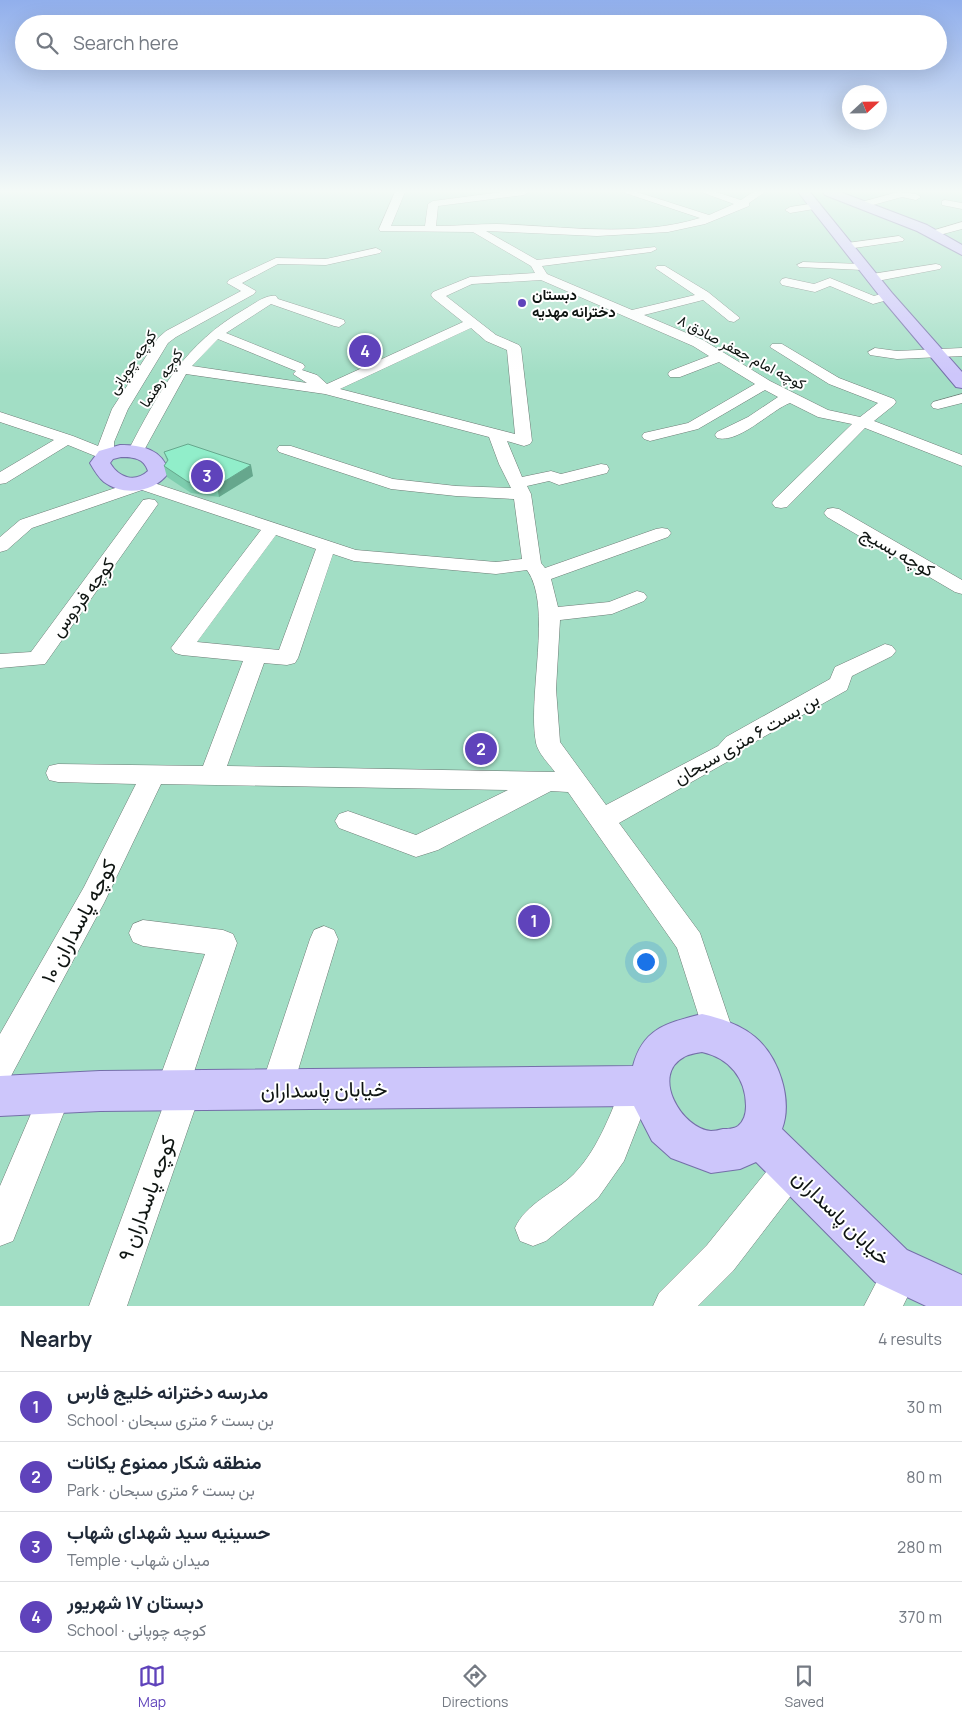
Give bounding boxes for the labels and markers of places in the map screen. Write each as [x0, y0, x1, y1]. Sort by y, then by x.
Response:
place label: دبستان دخترانه مهدیه [532, 284, 616, 322]
marker: دبستان دخترانه مهدیه [516, 297, 528, 309]
pin: 4 [349, 332, 381, 370]
pin: 3 [191, 457, 223, 495]
pin: 2 [465, 730, 497, 768]
pin: 1 [518, 902, 550, 940]

